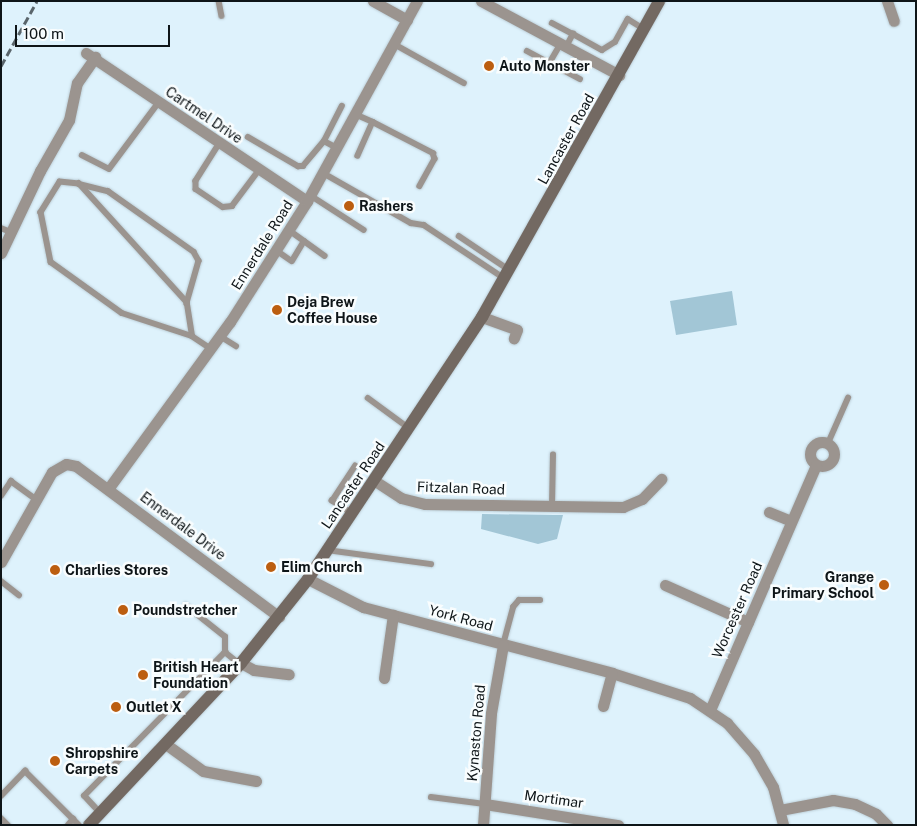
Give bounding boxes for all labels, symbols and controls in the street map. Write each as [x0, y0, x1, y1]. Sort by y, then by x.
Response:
scale bar [18, 15, 172, 47]
text: 100 m [23, 25, 64, 42]
place label: Auto Monster [499, 58, 590, 74]
marker: Auto Monster [483, 60, 495, 72]
street label: Cartmel Drive [162, 83, 246, 147]
street label: Lancaster Road [534, 91, 598, 187]
street label: Ennerdale Road [228, 197, 296, 293]
place label: Rashers [359, 198, 413, 214]
marker: Rashers [343, 200, 355, 212]
place label: Deja Brew Coffee House [287, 294, 378, 326]
marker: Deja Brew Coffee House [271, 304, 283, 316]
street label: Lancaster Road [318, 438, 388, 532]
street label: Fitzalan Road [417, 478, 505, 498]
street label: Ennerdale Drive [137, 488, 229, 564]
place label: Elim Church [281, 559, 362, 575]
street label: Worcester Road [708, 559, 766, 661]
marker: Elim Church [265, 561, 277, 573]
place label: Charlies Stores [65, 562, 168, 578]
marker: Charlies Stores [49, 564, 61, 576]
place label: Grange Primary School [772, 569, 874, 602]
marker: Grange Primary School [878, 579, 890, 591]
street label: York Road [427, 601, 495, 635]
place label: Poundstretcher [133, 602, 237, 618]
marker: Poundstretcher [117, 604, 129, 616]
place label: British Heart Foundation [153, 659, 239, 692]
marker: British Heart Foundation [137, 669, 149, 681]
street label: Kynaston Road [463, 684, 489, 782]
place label: Outlet X [126, 699, 182, 715]
marker: Outlet X [110, 701, 122, 713]
place label: Shropshire Carpets [65, 745, 139, 778]
marker: Shropshire Carpets [49, 755, 61, 767]
street label: Mortimar [523, 787, 585, 811]

